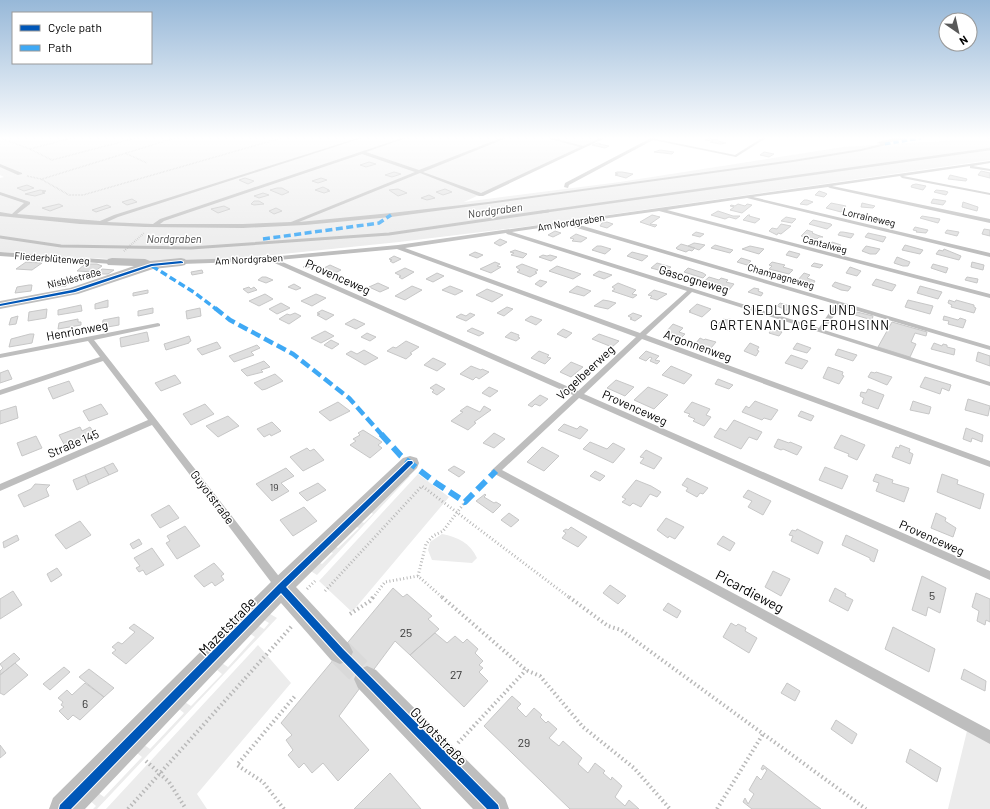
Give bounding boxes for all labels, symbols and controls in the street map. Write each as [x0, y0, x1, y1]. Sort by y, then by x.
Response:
legend [12, 12, 152, 64]
north arrow [938, 12, 978, 52]
text: Cycle path [48, 20, 102, 34]
text: N [957, 33, 971, 48]
text: Path [48, 40, 72, 54]
water label: Nordgraben [467, 200, 523, 220]
street label: Lorraineweg [841, 205, 897, 229]
street label: Am Nordgraben [537, 211, 605, 233]
water label: Nordgraben [146, 232, 202, 245]
street label: Cantalweg [802, 232, 848, 256]
street label: Fliederblütenweg [14, 249, 90, 267]
street label: Am Nordgraben [215, 251, 283, 267]
street label: Provenceweg [303, 255, 373, 297]
street label: Champagneweg [746, 261, 816, 291]
street label: Gascogneweg [657, 262, 731, 296]
street label: Nisbléstraße [46, 266, 102, 290]
district label: SIEDLUNGS- UND GARTENANLAGE FROHSINN [710, 302, 890, 333]
street label: Henrionweg [45, 317, 109, 343]
street label: Argonnenweg [662, 326, 734, 364]
street label: Vogelbeerweg [553, 342, 617, 402]
street label: Provenceweg [600, 386, 670, 428]
street label: Straße 145 [45, 426, 101, 460]
street label: Guyotstraße [188, 467, 238, 527]
house number: 19 [270, 481, 278, 493]
street label: Provenceweg [897, 516, 967, 558]
street label: Picardieweg [713, 566, 787, 616]
house number: 5 [929, 588, 935, 602]
street label: Mazetstraße [195, 593, 259, 659]
house number: 25 [400, 625, 412, 639]
house number: 27 [450, 667, 462, 681]
house number: 6 [82, 696, 88, 710]
street label: Guyotstraße [407, 703, 471, 769]
house number: 29 [518, 735, 530, 749]

